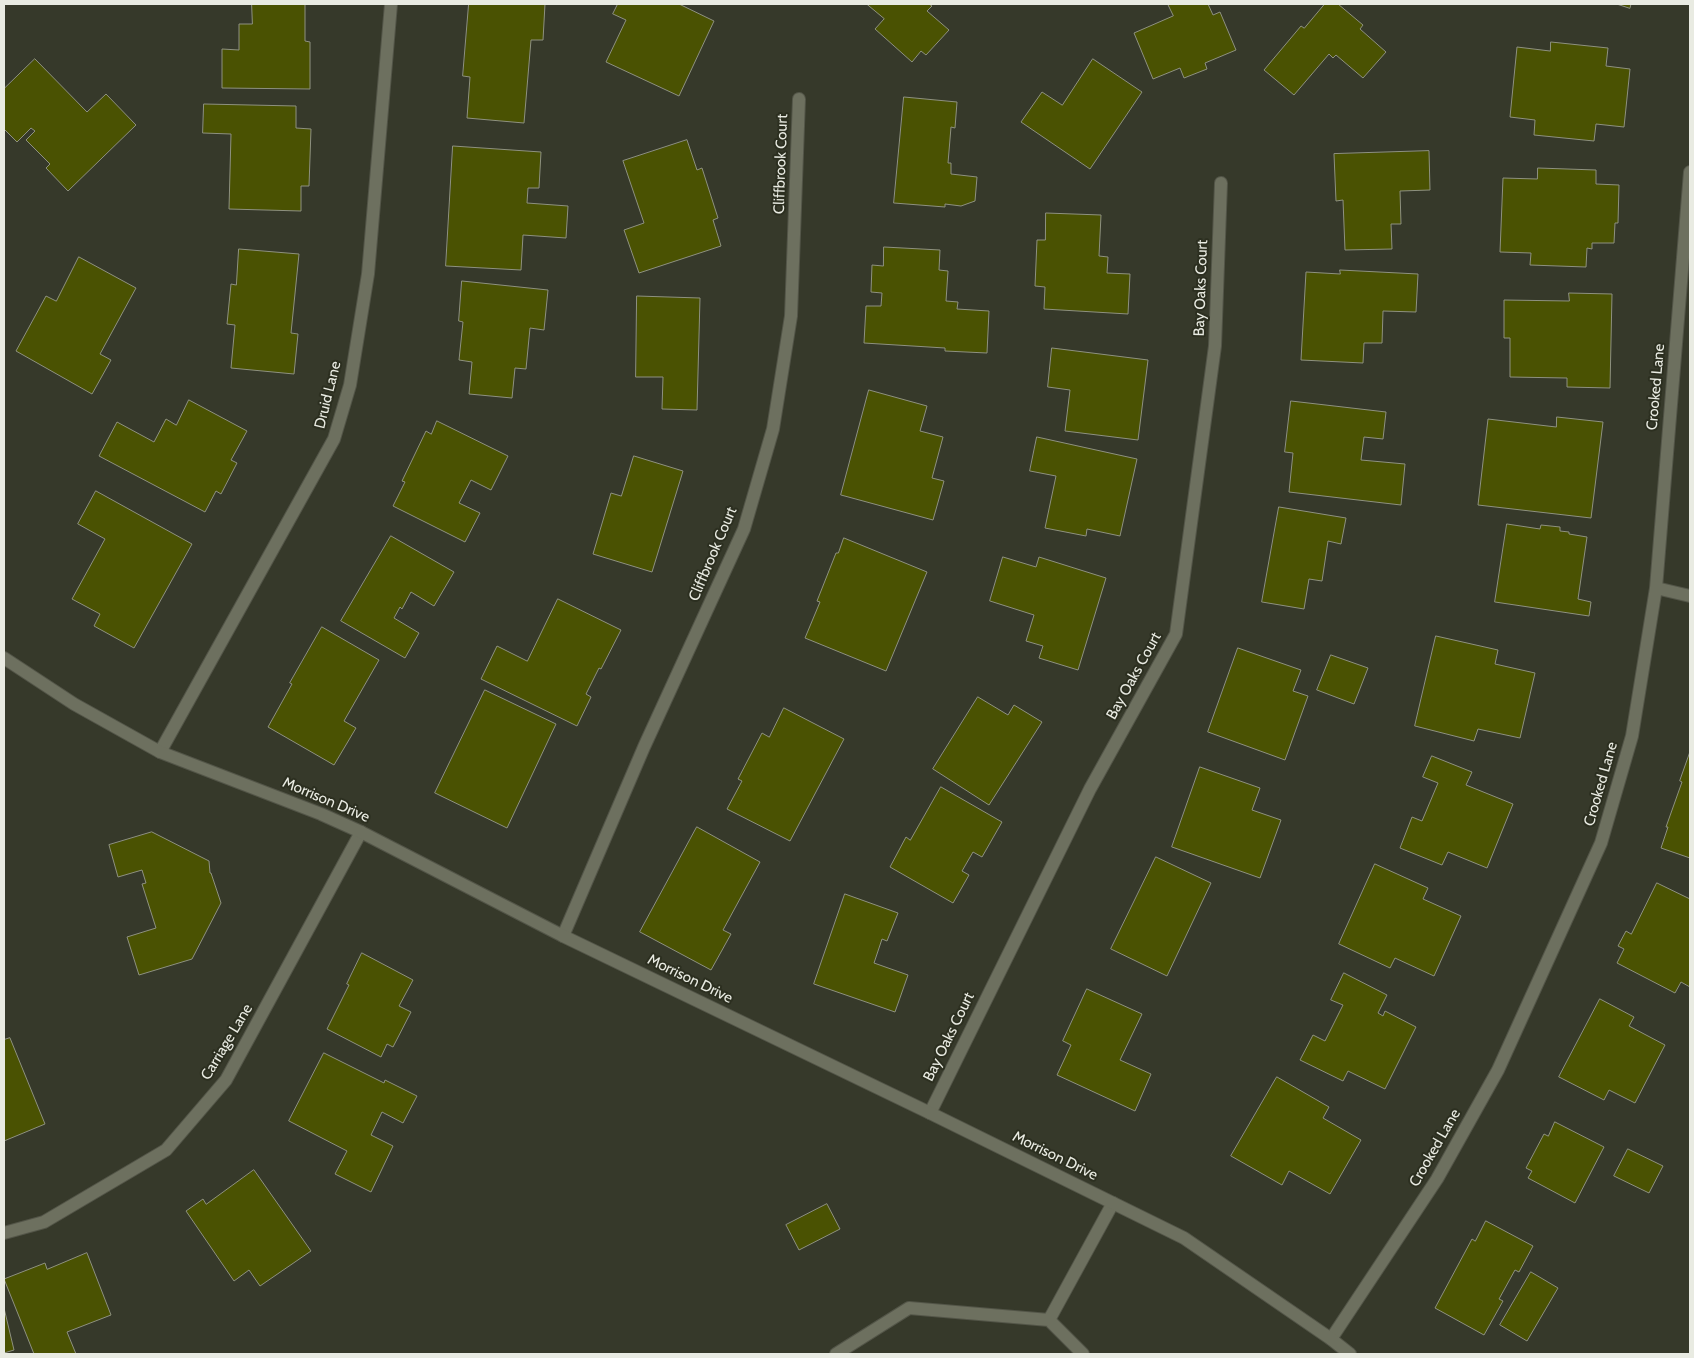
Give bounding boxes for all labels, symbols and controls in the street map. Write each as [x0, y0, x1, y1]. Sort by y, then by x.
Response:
street label: Cliffbrook Court [770, 114, 792, 214]
street label: Bay Oaks Court [1190, 239, 1212, 337]
street label: Crooked Lane [1643, 343, 1669, 431]
street label: Druid Lane [311, 359, 345, 431]
street label: Cliffbrook Court [685, 504, 741, 604]
street label: Bay Oaks Court [1103, 629, 1165, 723]
street label: Crooked Lane [1580, 740, 1622, 828]
street label: Morrison Drive [280, 774, 372, 826]
street label: Morrison Drive [644, 951, 736, 1007]
street label: Bay Oaks Court [920, 990, 978, 1084]
street label: Carriage Lane [197, 1001, 257, 1083]
street label: Crooked Lane [1406, 1106, 1464, 1190]
street label: Morrison Drive [1009, 1128, 1101, 1184]

